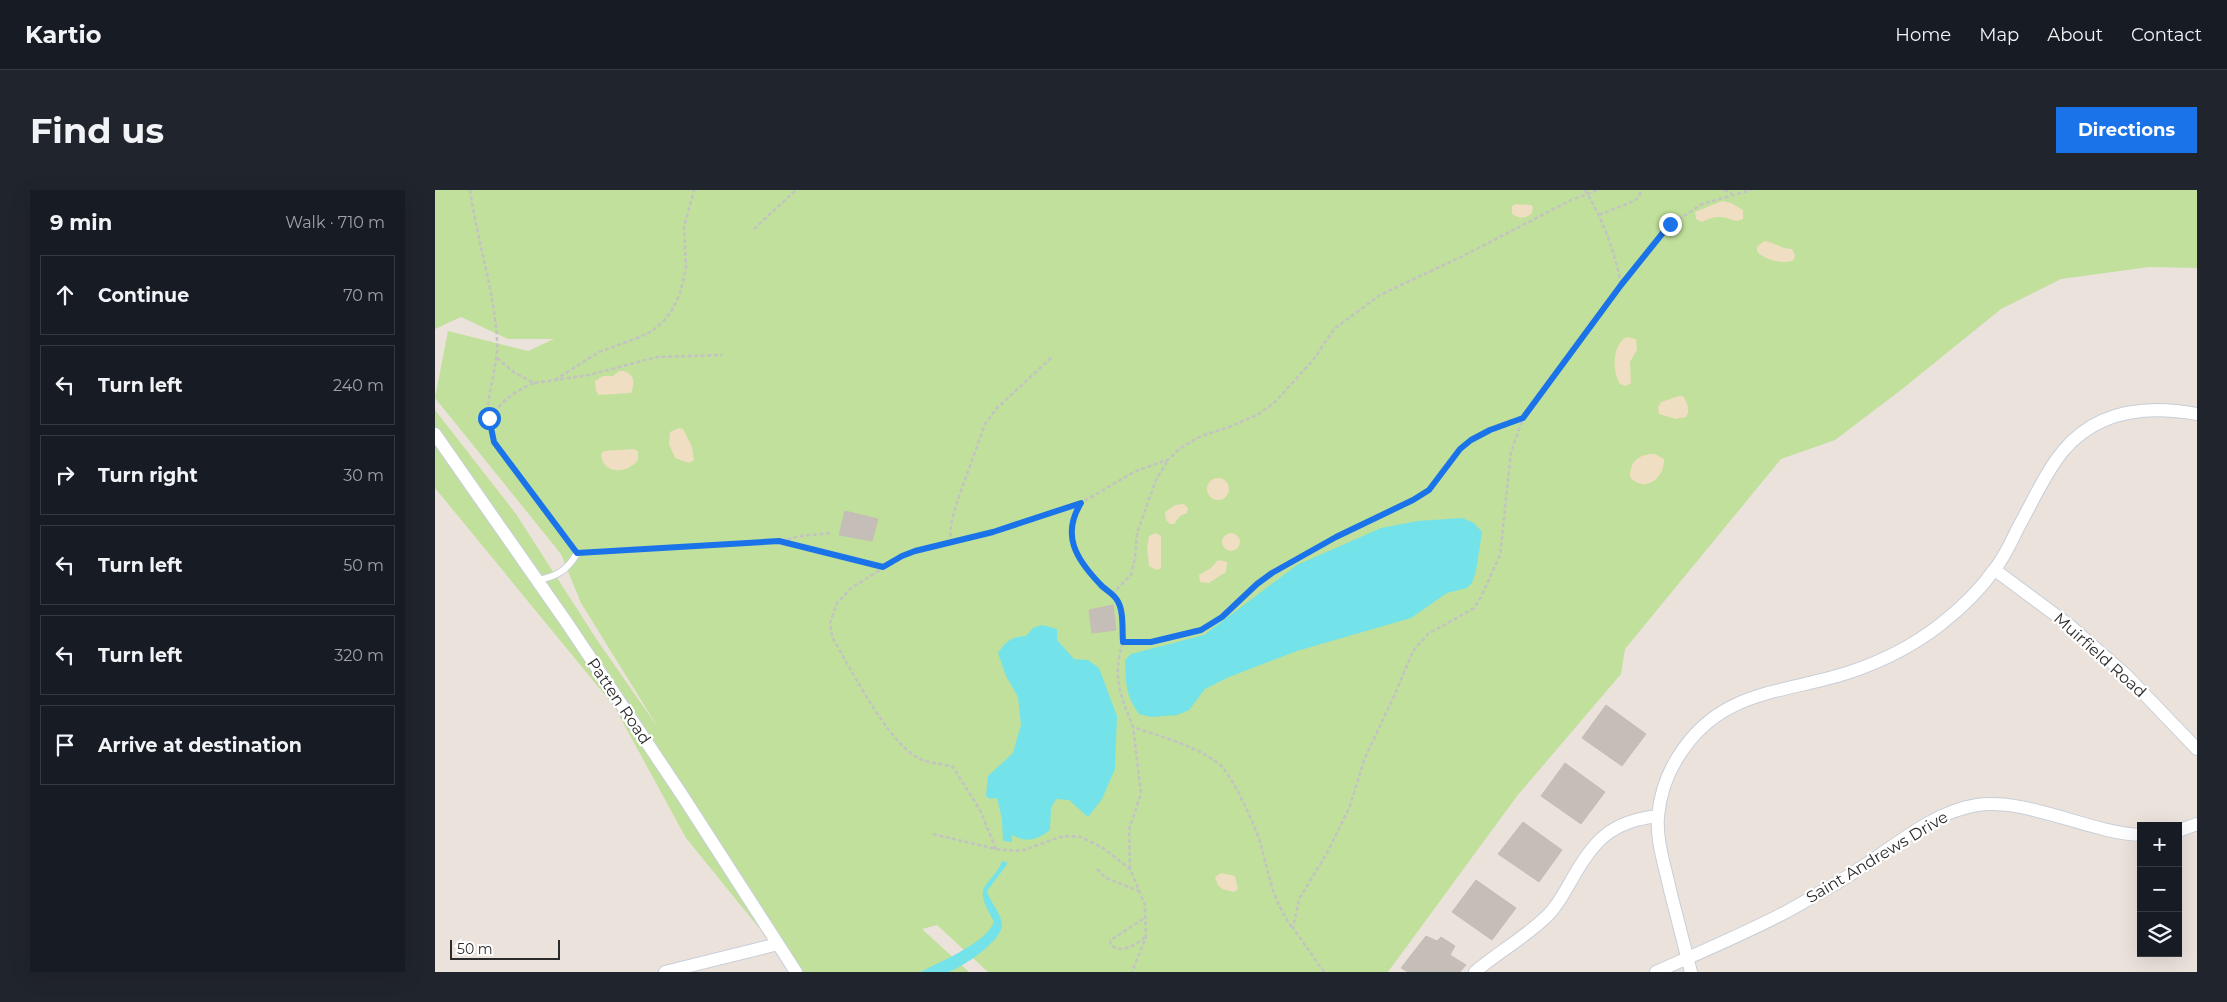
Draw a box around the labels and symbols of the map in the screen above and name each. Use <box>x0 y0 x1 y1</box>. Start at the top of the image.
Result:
route end <box>1659 213 1682 236</box>
route start <box>478 407 501 430</box>
street label: Muirfield Road <box>2050 609 2150 701</box>
street label: Patten Road <box>583 654 655 748</box>
street label: Saint Andrews Drive <box>1803 807 1951 907</box>
scale bar <box>450 937 560 960</box>

